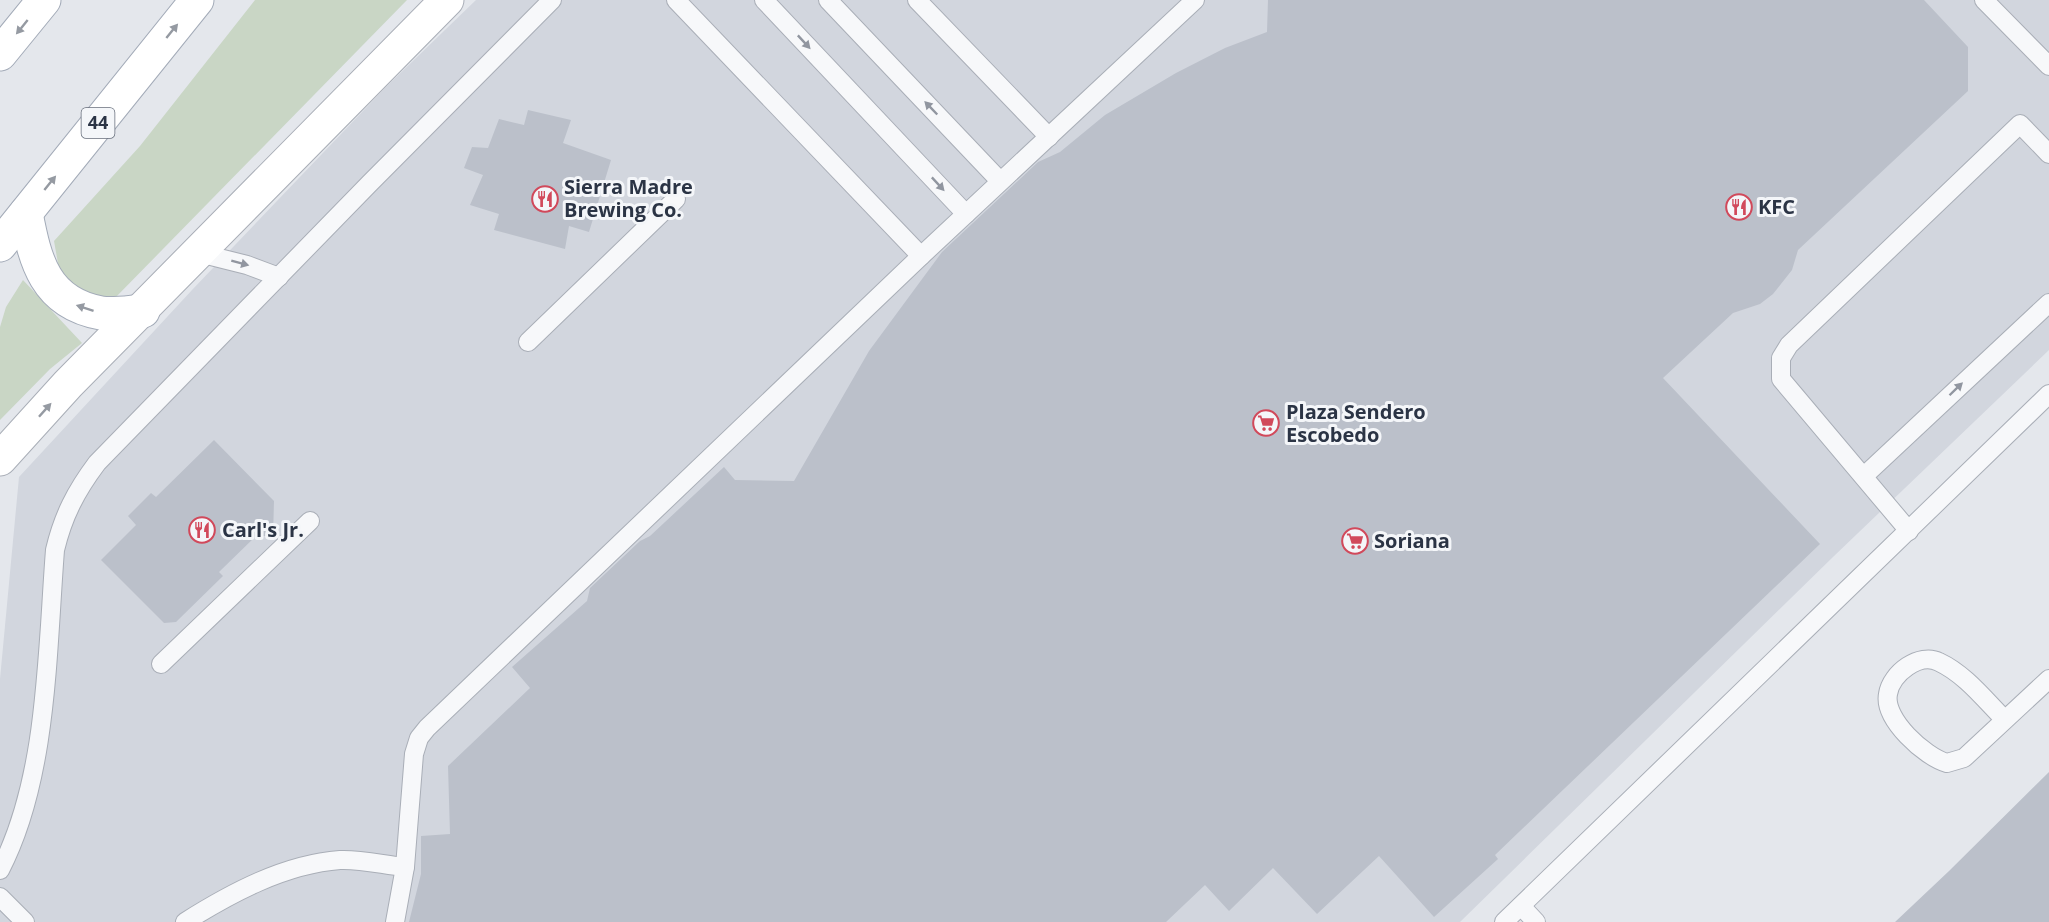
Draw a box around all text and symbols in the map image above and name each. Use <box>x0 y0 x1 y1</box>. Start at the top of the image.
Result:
one-way arrow <box>16 19 29 35</box>
one-way arrow <box>165 23 178 39</box>
one-way arrow <box>797 35 811 50</box>
one-way arrow <box>924 101 938 116</box>
road number: 44 <box>82 108 114 138</box>
place label: Sierra Madre Brewing Co. <box>564 173 693 223</box>
one-way arrow <box>43 175 56 191</box>
one-way arrow <box>931 176 944 191</box>
restaurant icon: Sierra Madre Brewing Co. <box>530 184 560 214</box>
restaurant icon: KFC <box>1724 192 1754 222</box>
place label: KFC <box>1758 193 1795 220</box>
one-way arrow <box>231 259 249 268</box>
one-way arrow <box>76 303 94 312</box>
one-way arrow <box>1949 383 1963 397</box>
place label: Plaza Sendero Escobedo <box>1286 398 1426 448</box>
one-way arrow <box>38 403 51 418</box>
supermarket icon: Plaza Sendero Escobedo <box>1251 408 1281 438</box>
restaurant icon: Carl's Jr. <box>187 515 217 545</box>
place label: Carl's Jr. <box>222 516 304 543</box>
supermarket icon: Soriana <box>1340 526 1370 556</box>
place label: Soriana <box>1374 527 1450 554</box>

